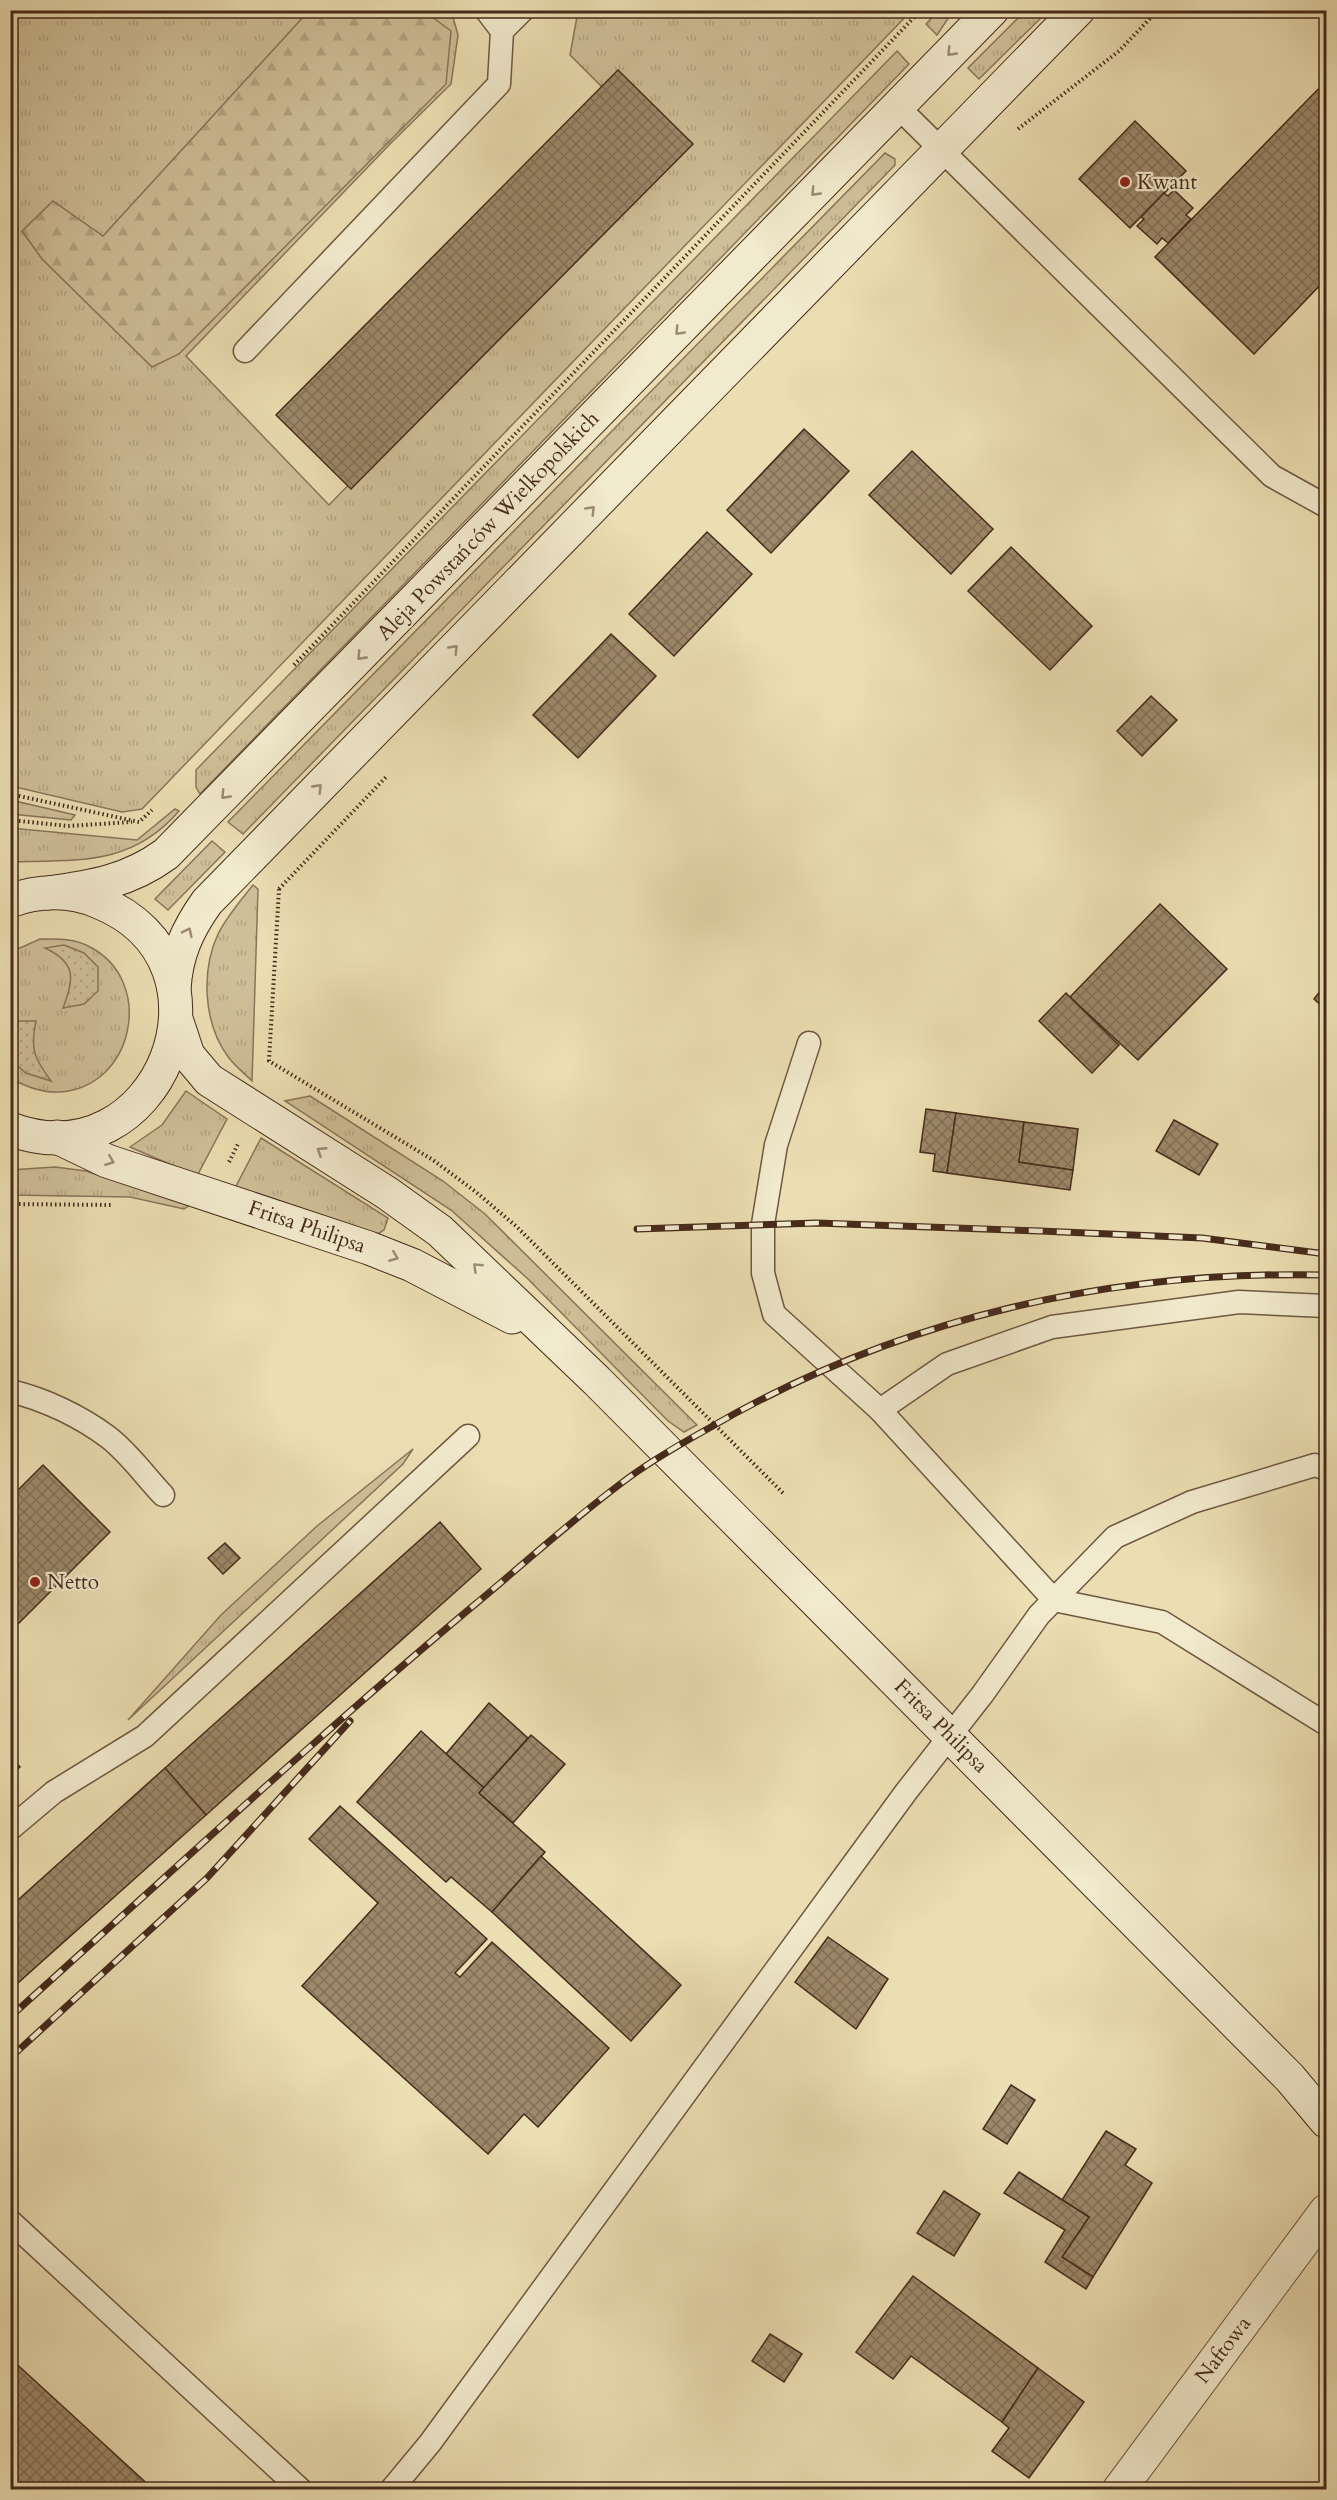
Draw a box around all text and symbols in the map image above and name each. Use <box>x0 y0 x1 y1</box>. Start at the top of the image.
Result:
one-way arrow <box>948 45 959 56</box>
place label: Kwant <box>1137 168 1197 197</box>
marker: Kwant <box>1118 175 1132 189</box>
one-way arrow <box>811 185 822 195</box>
one-way arrow <box>675 324 686 335</box>
street label: Aleja Powstańców Wielkopolskich <box>370 404 606 647</box>
one-way arrow <box>583 506 594 517</box>
one-way arrow <box>447 646 458 657</box>
one-way arrow <box>357 649 368 659</box>
one-way arrow <box>310 785 321 796</box>
one-way arrow <box>221 788 232 799</box>
one-way arrow <box>180 928 192 939</box>
one-way arrow <box>317 1147 328 1158</box>
one-way arrow <box>104 1154 115 1166</box>
street label: Fritsa Philipsa <box>244 1193 370 1261</box>
one-way arrow <box>388 1250 399 1263</box>
one-way arrow <box>474 1264 485 1275</box>
place label: Netto <box>47 1568 99 1597</box>
marker: Netto <box>28 1575 42 1589</box>
street label: Fritsa Philipsa <box>888 1673 994 1779</box>
street label: Naftowa <box>1188 2310 1258 2390</box>

